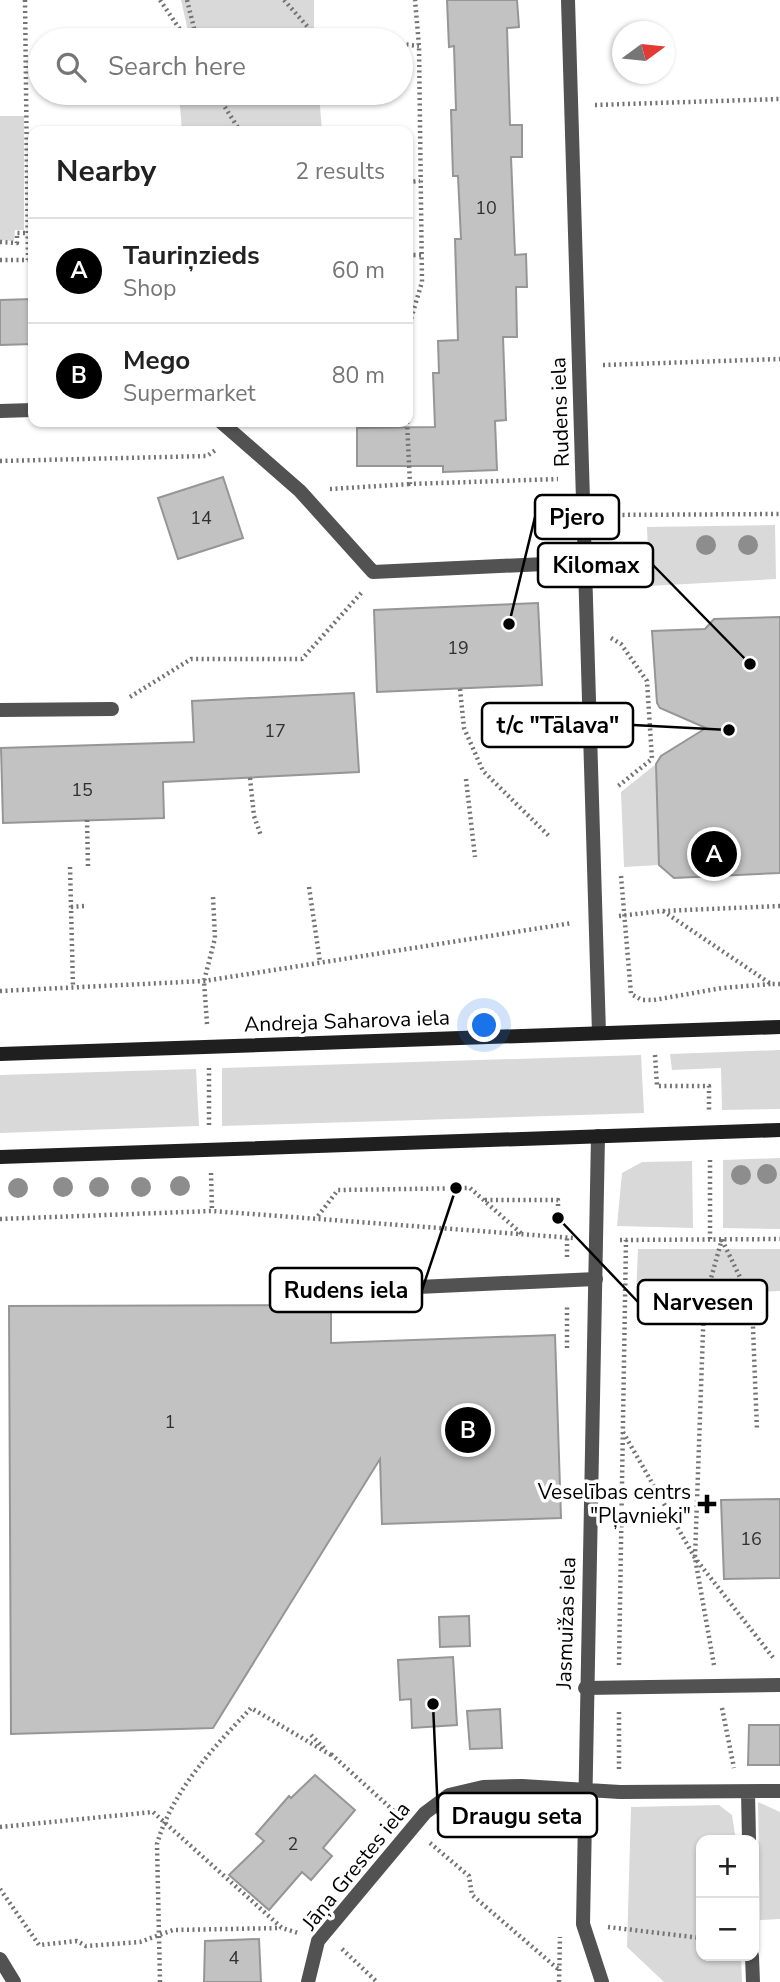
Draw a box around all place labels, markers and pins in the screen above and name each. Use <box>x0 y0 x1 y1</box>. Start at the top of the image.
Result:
callout: Pjero <box>535 495 619 539</box>
callout: Kilomax <box>538 543 653 587</box>
callout: t/c "Tālava" <box>482 703 633 747</box>
pin: A <box>691 828 737 880</box>
callout: Rudens iela <box>270 1268 422 1312</box>
callout: Narvesen <box>638 1280 767 1324</box>
pin: B <box>445 1404 491 1456</box>
place label: Veselības centrs "Pļavnieki" <box>537 1478 691 1530</box>
marker: Veselības centrs "Pļavnieki" <box>697 1494 717 1514</box>
callout: Draugu seta <box>438 1793 597 1837</box>

